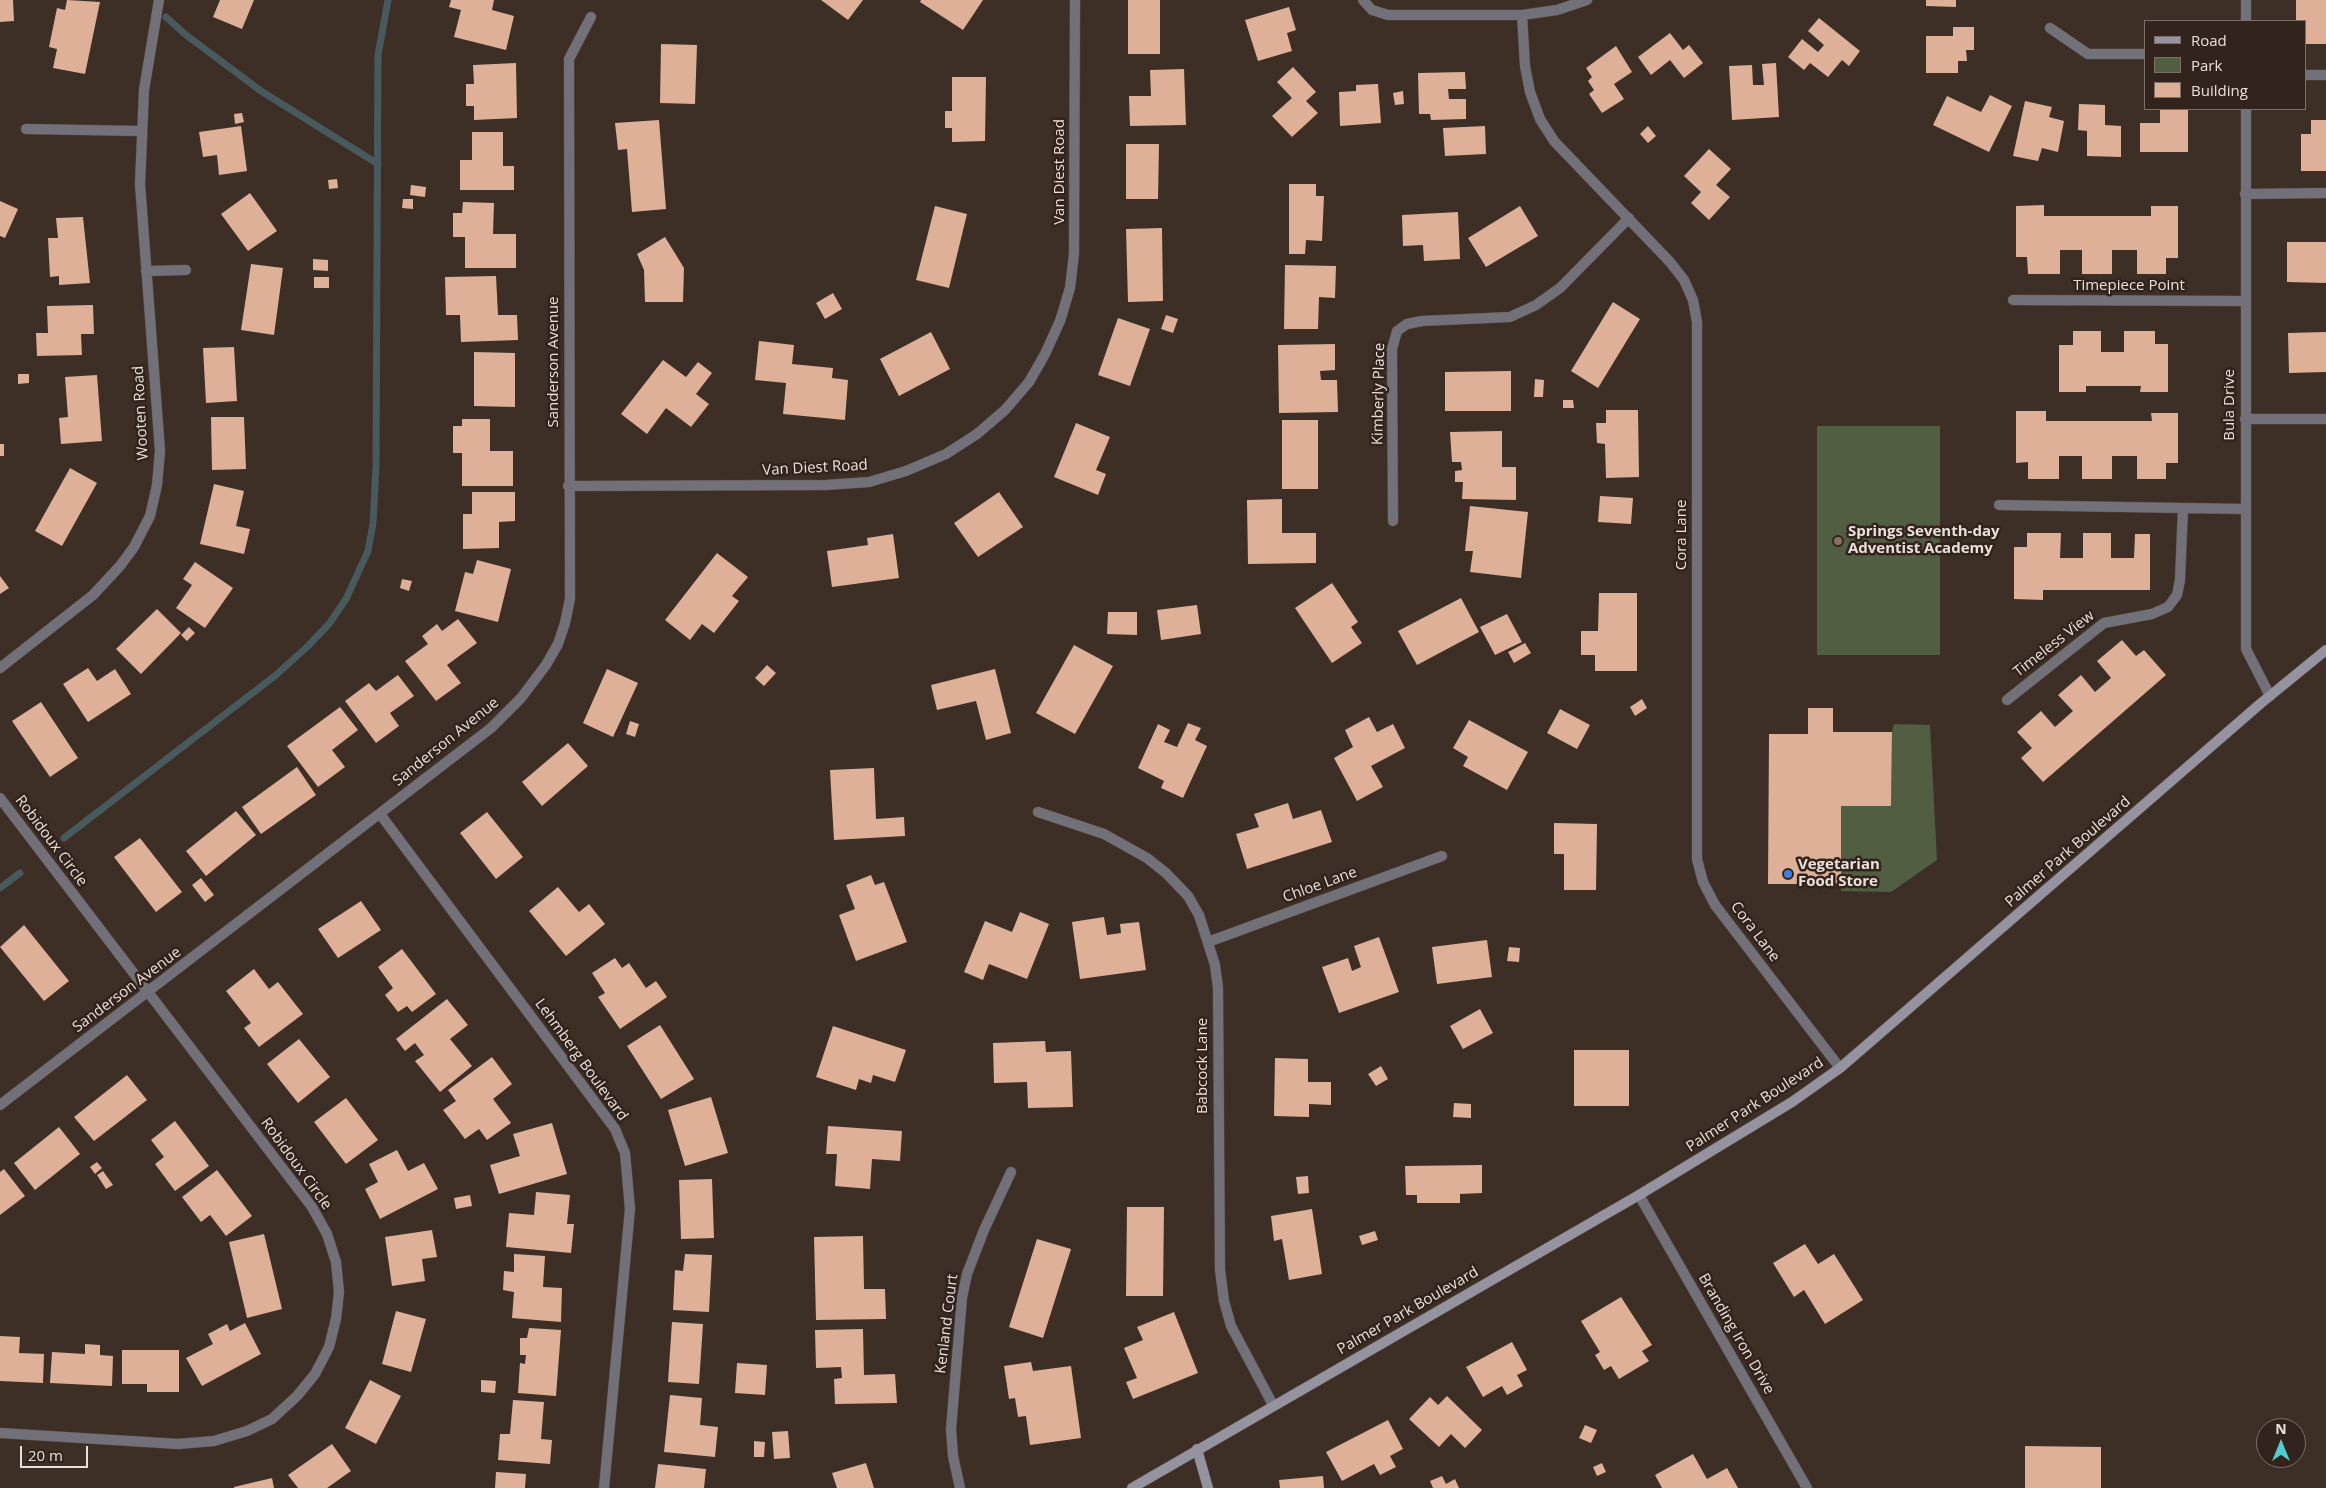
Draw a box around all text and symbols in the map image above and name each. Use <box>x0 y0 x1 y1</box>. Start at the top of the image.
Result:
legend <box>2144 20 2306 110</box>
text: Road <box>2191 30 2227 50</box>
text: Park <box>2191 55 2222 75</box>
text: Building <box>2191 80 2248 100</box>
street label: Van Diest Road <box>1051 119 1069 225</box>
street label: Timepiece Point <box>2073 277 2185 295</box>
street label: Sanderson Avenue <box>545 297 563 427</box>
street label: Kimberly Place <box>1369 343 1389 445</box>
street label: Wooten Road <box>130 365 152 461</box>
street label: Bula Drive <box>2221 369 2239 441</box>
street label: Van Diest Road <box>762 456 868 480</box>
street label: Cora Lane <box>1673 500 1691 570</box>
place label: Springs Seventh-day Adventist Academy <box>1848 523 1999 558</box>
marker: Springs Seventh-day Adventist Academy <box>1832 535 1844 547</box>
street label: Timeless View <box>2010 607 2098 681</box>
street label: Sanderson Avenue <box>389 694 503 790</box>
street label: Robidoux Circle <box>11 792 91 890</box>
street label: Palmer Park Boulevard <box>2002 793 2134 911</box>
place label: Vegetarian Food Store <box>1798 856 1880 891</box>
street label: Chloe Lane <box>1280 863 1360 907</box>
marker: Vegetarian Food Store <box>1782 868 1794 880</box>
street label: Cora Lane <box>1727 898 1783 966</box>
street label: Sanderson Avenue <box>69 943 185 1037</box>
street label: Lehmberg Boulevard <box>531 996 631 1124</box>
street label: Babcock Lane <box>1194 1018 1212 1114</box>
street label: Palmer Park Boulevard <box>1683 1054 1827 1156</box>
street label: Robidoux Circle <box>257 1115 335 1213</box>
street label: Palmer Park Boulevard <box>1334 1263 1482 1359</box>
street label: Branding Iron Drive <box>1694 1270 1778 1398</box>
street label: Kenland Court <box>932 1273 962 1375</box>
north arrow <box>2256 1418 2306 1468</box>
text: N <box>2275 1419 2287 1438</box>
scale bar <box>22 1436 90 1468</box>
text: 20 m <box>28 1445 63 1465</box>

